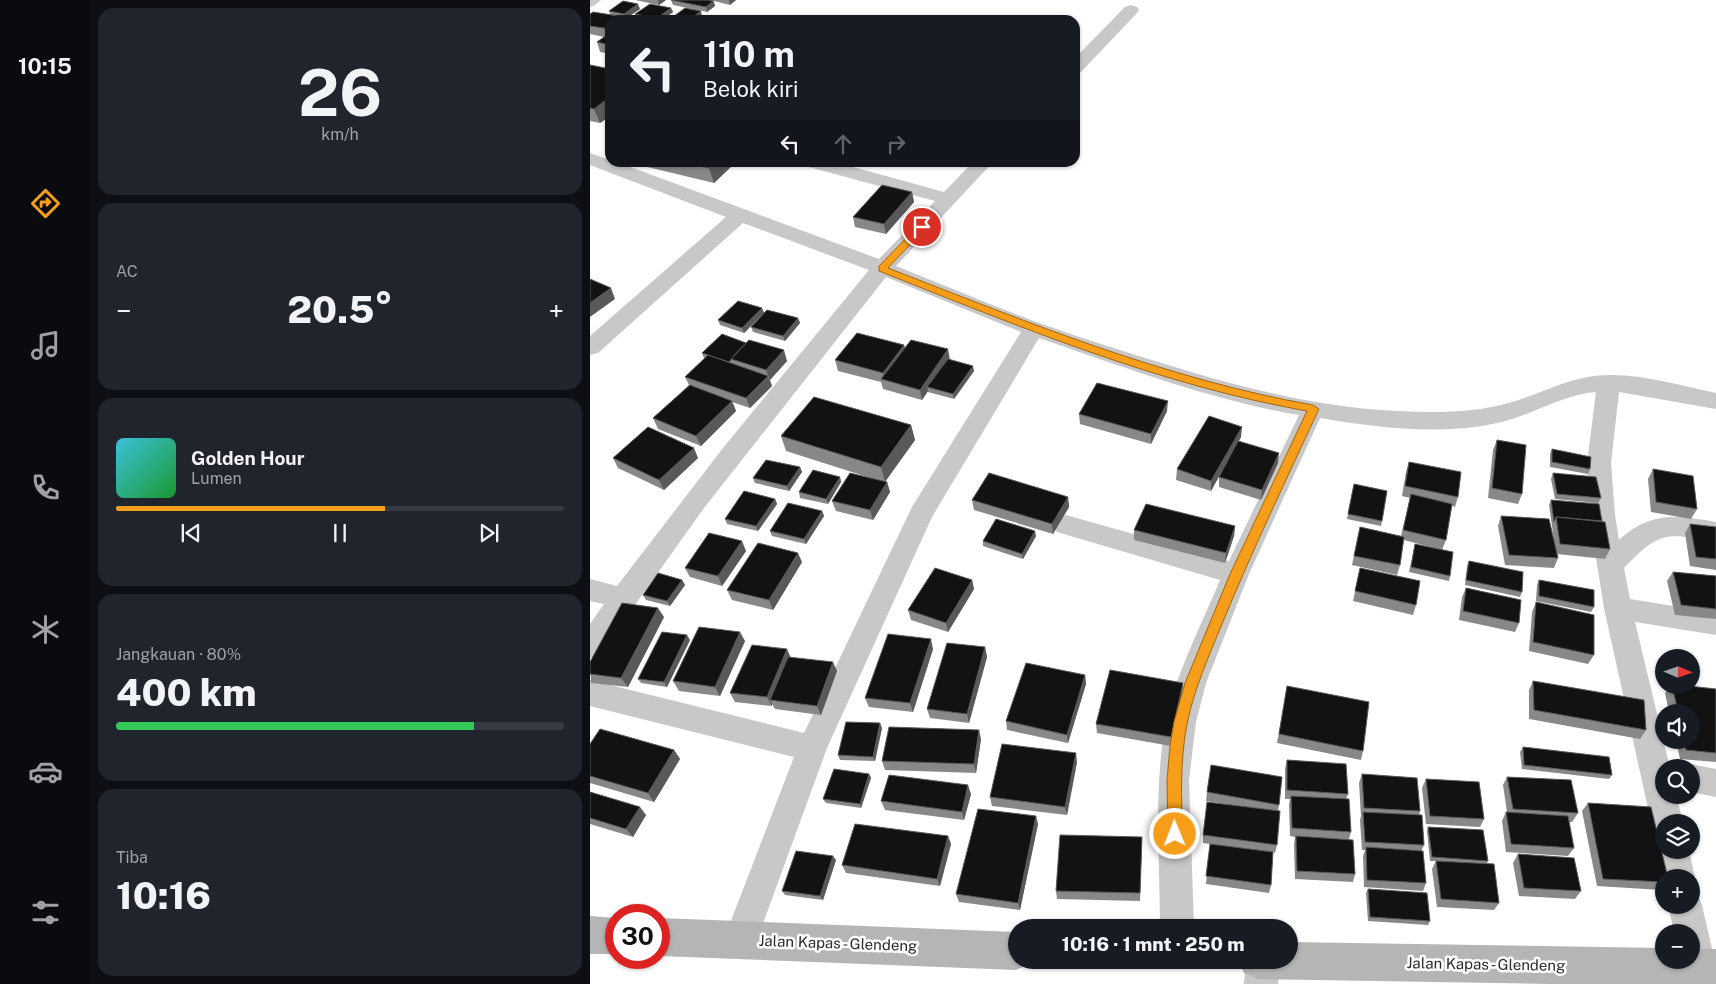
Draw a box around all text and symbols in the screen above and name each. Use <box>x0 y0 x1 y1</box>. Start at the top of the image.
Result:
text: 110 m <box>703 34 795 75</box>
icon: left <box>620 35 685 100</box>
text: 10:15 <box>18 53 72 79</box>
text: 26 <box>298 54 382 131</box>
text: Belok kiri <box>703 76 799 102</box>
text: km/h <box>321 125 359 144</box>
icon: left <box>776 130 804 158</box>
icon: ahead <box>829 130 857 158</box>
icon: right <box>882 130 910 158</box>
icon: directions <box>28 186 63 221</box>
pin <box>901 206 943 248</box>
icon: arrive <box>908 213 936 241</box>
text: AC <box>116 262 138 281</box>
text: 20.5° <box>287 287 393 332</box>
text: − <box>116 294 132 327</box>
text: + <box>548 294 564 327</box>
icon: music <box>28 328 63 363</box>
text: Golden Hour <box>191 447 305 469</box>
text: Lumen <box>191 469 242 488</box>
icon: phone <box>28 470 63 505</box>
icon: previous <box>177 519 205 547</box>
icon: pause <box>326 519 354 547</box>
icon: next <box>475 519 503 547</box>
icon: climate <box>28 612 63 647</box>
text: Jangkauan · 80% <box>116 645 241 664</box>
north arrow <box>1655 649 1700 694</box>
map controls <box>1655 649 1700 969</box>
text: 400 km <box>116 670 257 715</box>
button: sound <box>1655 704 1700 749</box>
icon: car <box>28 754 63 789</box>
button: search <box>1655 759 1700 804</box>
position arrow <box>1148 807 1200 859</box>
button: layers <box>1655 814 1700 859</box>
text: Tiba <box>116 848 148 867</box>
button: + <box>1655 869 1700 914</box>
text: 10:16 <box>116 873 211 918</box>
icon: filters <box>28 895 63 930</box>
speed limit sign: 30 <box>605 904 670 969</box>
button: − <box>1655 924 1700 969</box>
street label: Jalan Kapas - Glendeng <box>758 932 918 954</box>
text: 10:16 · 1 mnt · 250 m <box>1062 933 1244 955</box>
street label: Jalan Kapas - Glendeng <box>1406 954 1566 974</box>

